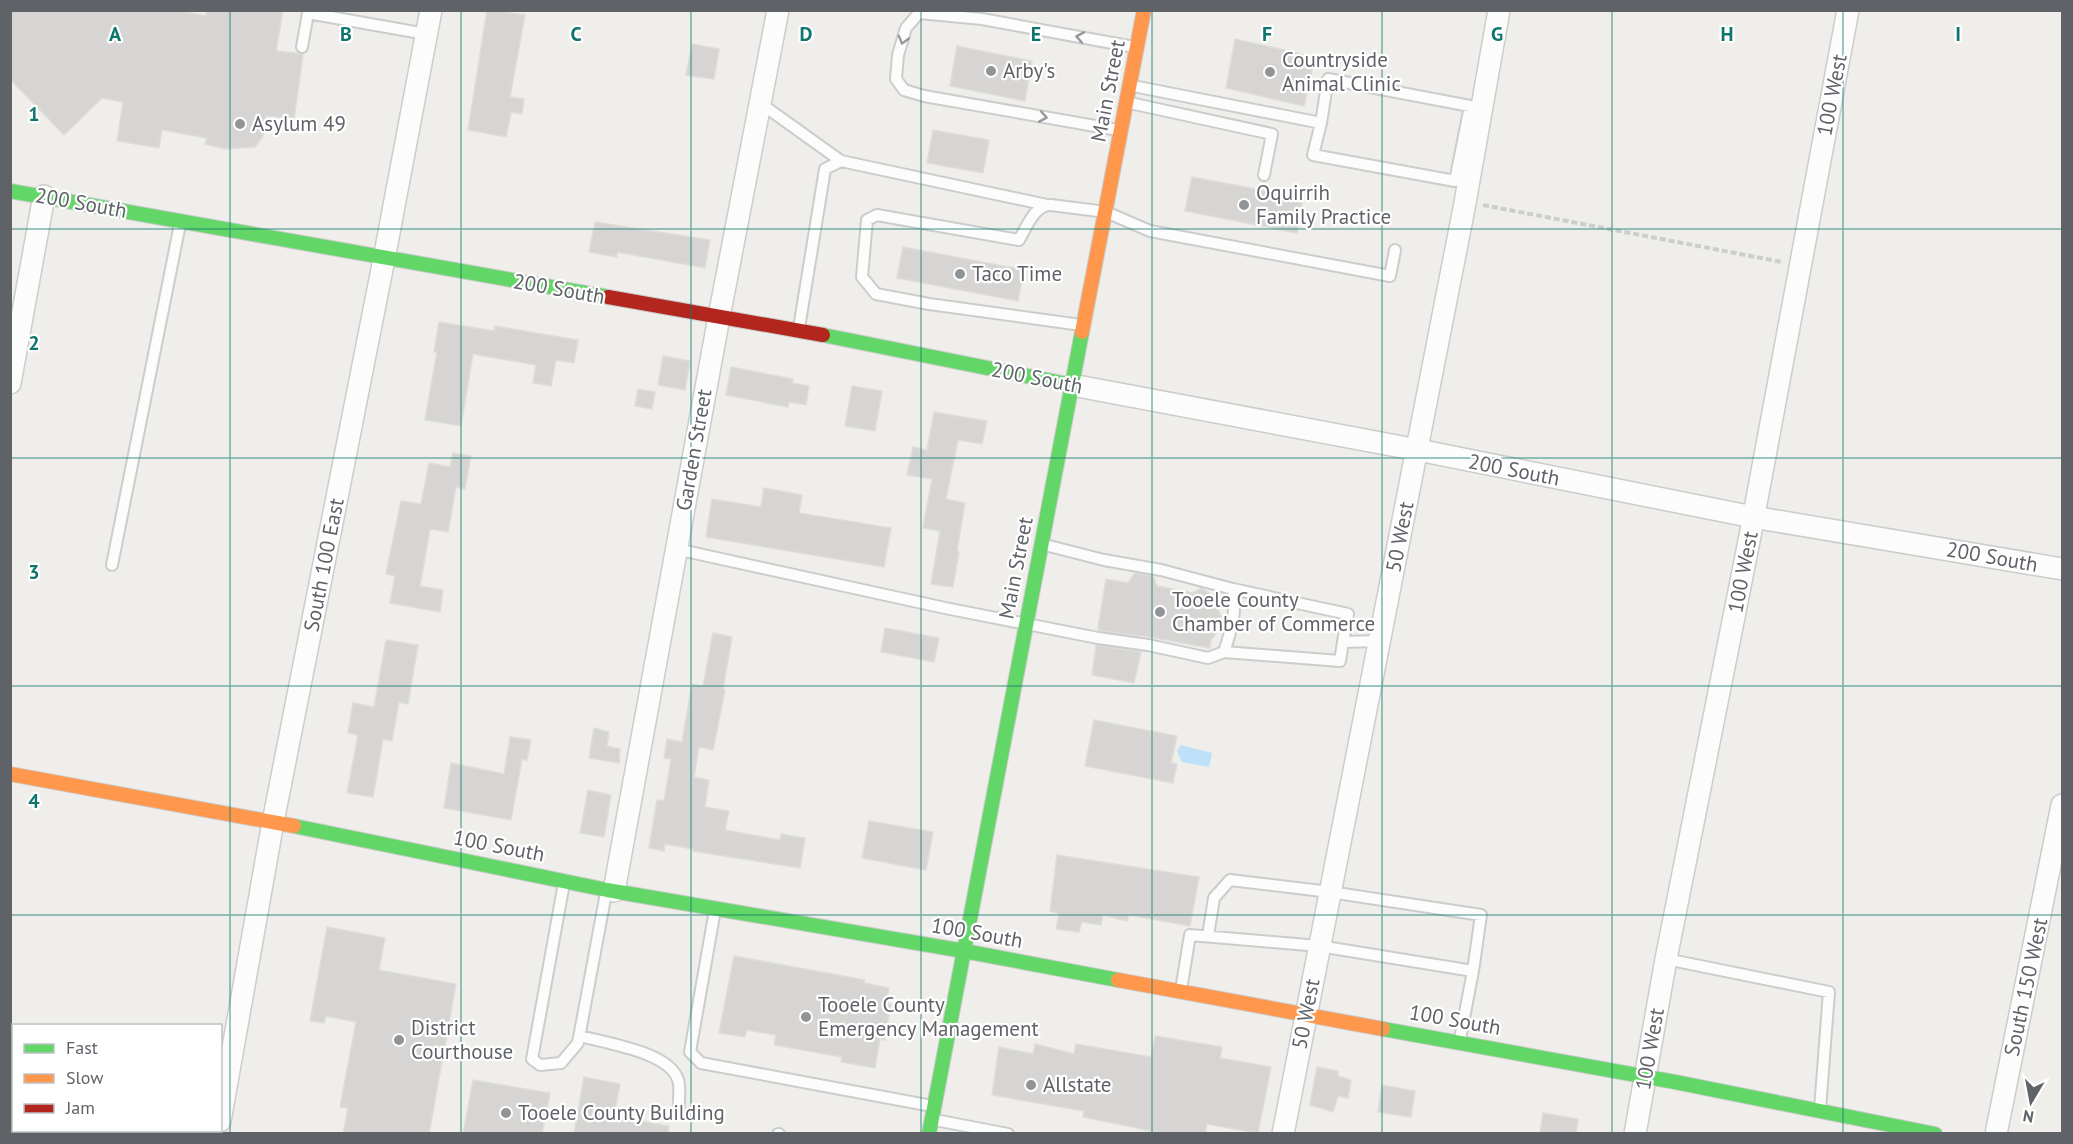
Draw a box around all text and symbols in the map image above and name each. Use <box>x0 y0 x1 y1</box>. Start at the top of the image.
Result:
text: A <box>109 21 122 47</box>
text: B <box>340 21 352 47</box>
text: C <box>570 21 582 47</box>
text: D <box>800 21 813 47</box>
text: E <box>1031 21 1041 47</box>
text: F <box>1262 21 1272 47</box>
text: G <box>1491 21 1503 47</box>
text: H <box>1720 21 1734 47</box>
text: I <box>1955 21 1961 47</box>
one-way arrow <box>1075 31 1085 44</box>
one-way arrow <box>897 35 910 45</box>
street label: Main Street <box>1084 38 1131 144</box>
place label: Countryside Animal Clinic <box>1282 46 1401 97</box>
street label: 100 West <box>1810 52 1853 138</box>
place label: Arby's <box>1003 57 1055 84</box>
marker: Arby's <box>984 64 998 78</box>
marker: Countryside Animal Clinic <box>1263 65 1277 79</box>
text: 1 <box>28 101 40 127</box>
place label: Asylum 49 <box>252 110 346 137</box>
one-way arrow <box>1038 110 1048 123</box>
marker: Asylum 49 <box>233 117 247 131</box>
place label: Oquirrih Family Practice <box>1256 179 1391 230</box>
street label: 200 South <box>33 181 129 224</box>
marker: Oquirrih Family Practice <box>1237 198 1251 212</box>
place label: Taco Time <box>972 260 1062 287</box>
street label: 200 South <box>511 267 607 310</box>
marker: Taco Time <box>953 267 967 281</box>
text: 2 <box>28 330 40 356</box>
street label: 200 South <box>989 355 1085 400</box>
street label: Garden Street <box>670 387 717 513</box>
street label: 200 South <box>1466 447 1562 492</box>
street label: South 100 East <box>297 496 350 634</box>
street label: 50 West <box>1379 499 1420 574</box>
street label: Main Street <box>992 515 1039 621</box>
street label: 100 West <box>1721 529 1764 615</box>
street label: 200 South <box>1944 535 2040 578</box>
text: 3 <box>28 559 40 585</box>
place label: Tooele County Chamber of Commerce <box>1172 586 1375 637</box>
marker: Tooele County Chamber of Commerce <box>1153 605 1167 619</box>
text: 4 <box>28 788 40 814</box>
street label: 100 South <box>451 823 547 868</box>
street label: 100 South <box>929 911 1025 954</box>
street label: South 150 West <box>1998 915 2053 1058</box>
street label: 50 West <box>1285 976 1326 1051</box>
place label: Tooele County Emergency Management <box>818 991 1039 1042</box>
street label: 100 South <box>1407 998 1503 1041</box>
street label: 100 West <box>1629 1006 1670 1092</box>
marker: Tooele County Emergency Management <box>799 1010 813 1024</box>
place label: District Courthouse <box>411 1014 513 1065</box>
legend <box>12 1024 222 1132</box>
marker: District Courthouse <box>392 1033 406 1047</box>
text: Fast <box>66 1036 98 1059</box>
text: Slow <box>66 1066 104 1089</box>
place label: Allstate <box>1043 1071 1111 1098</box>
north arrow <box>2001 1072 2061 1132</box>
marker: Allstate <box>1024 1078 1038 1092</box>
text: Jam <box>65 1096 95 1119</box>
place label: Tooele County Building <box>518 1099 725 1126</box>
marker: Tooele County Building <box>499 1106 513 1120</box>
text: N <box>2021 1106 2035 1128</box>

